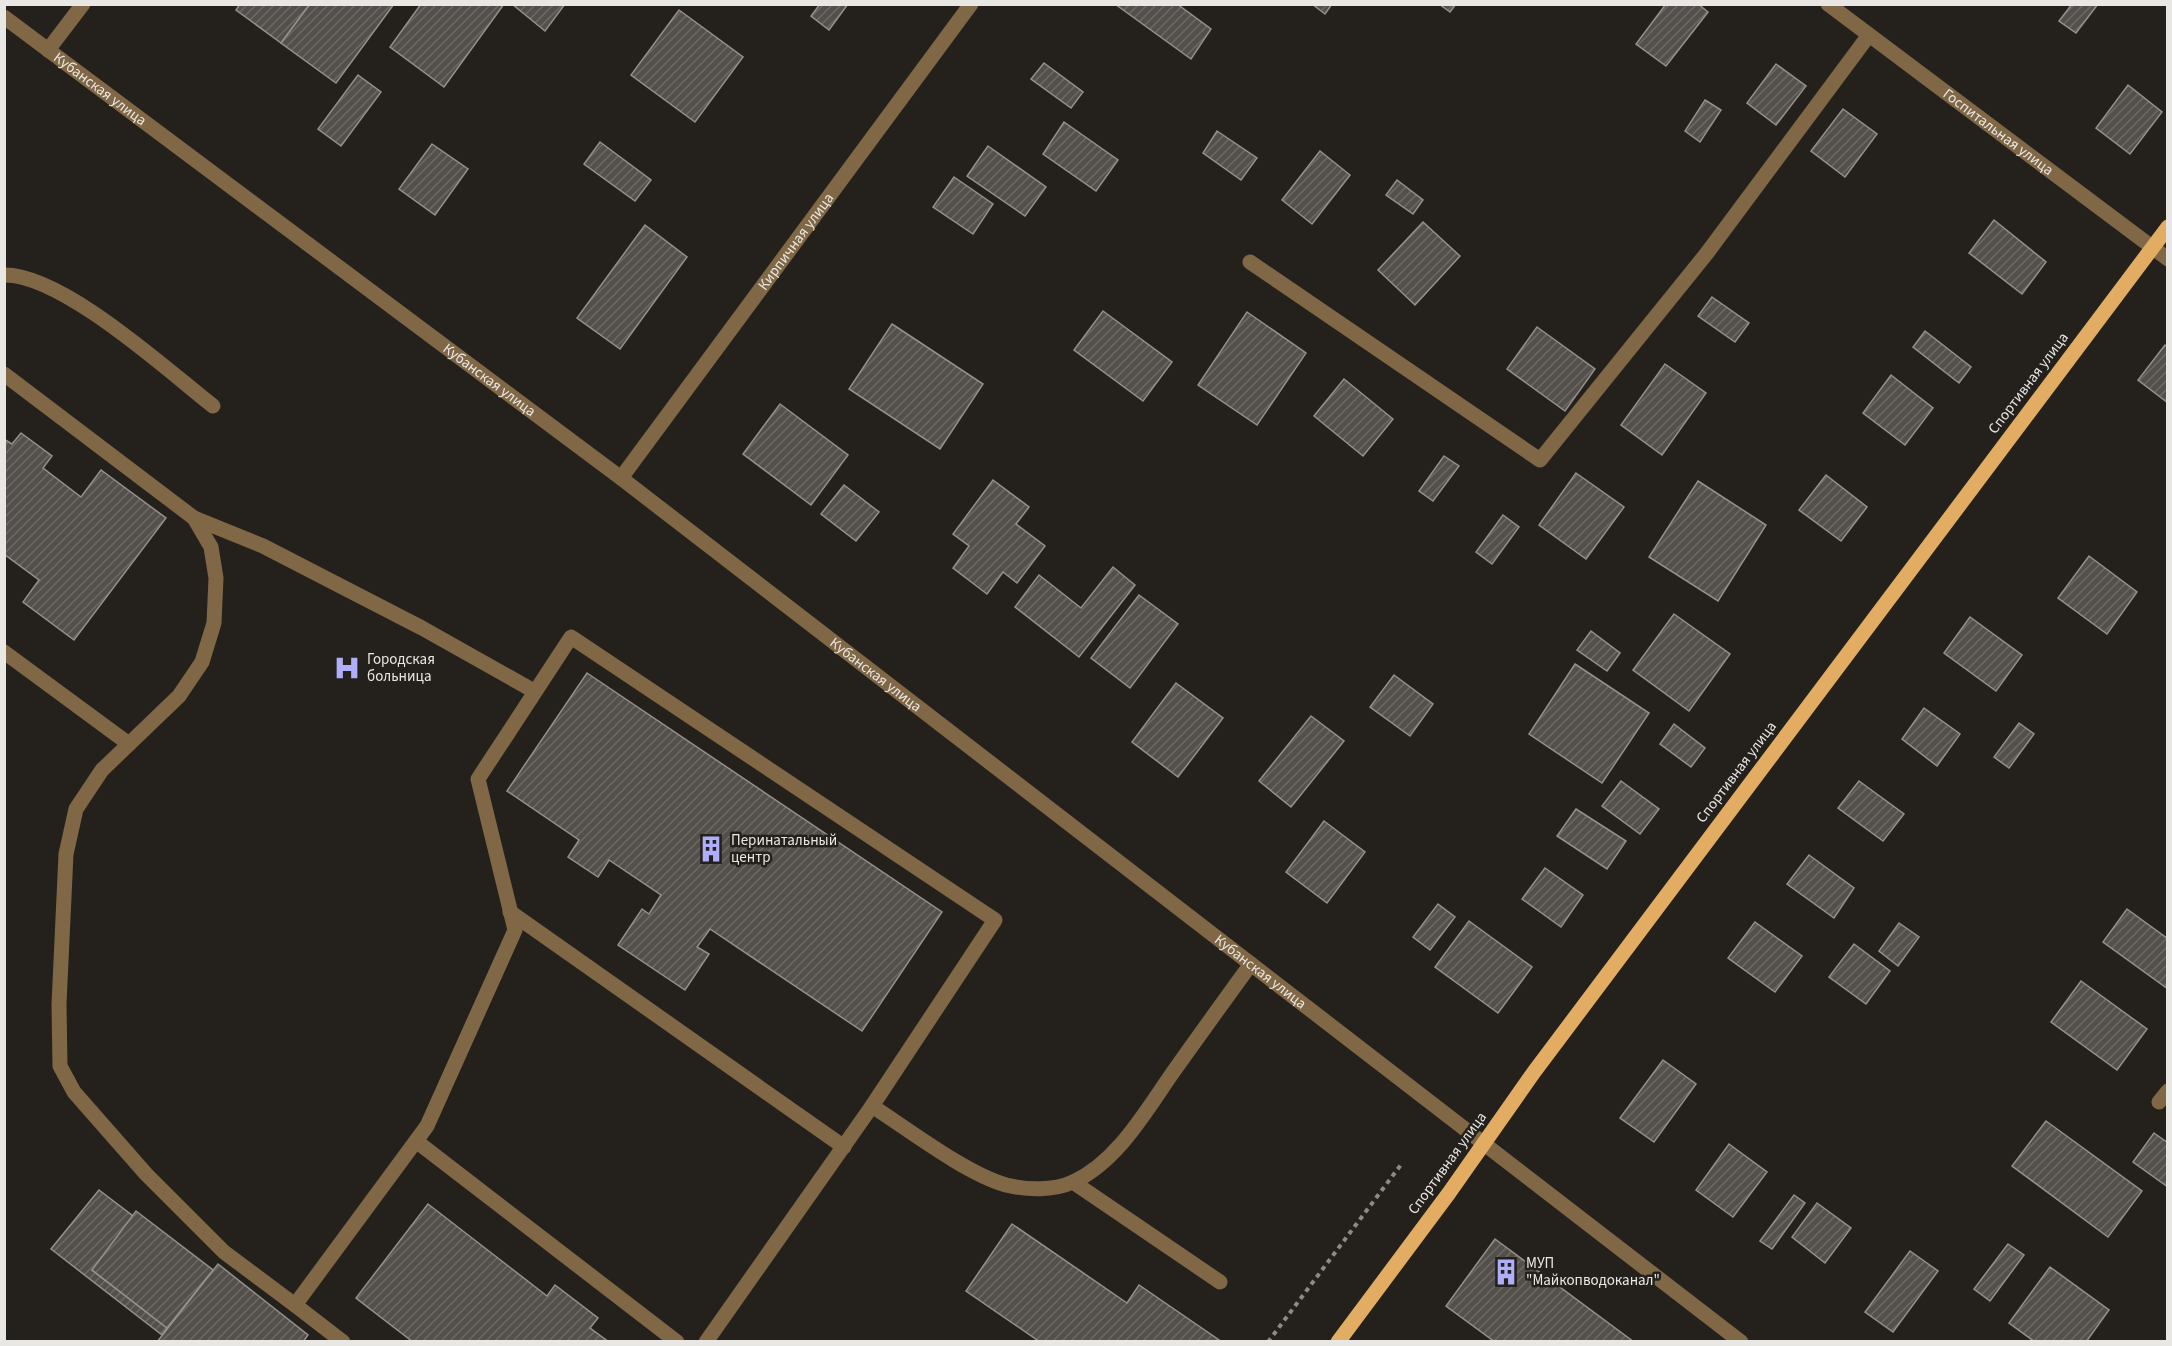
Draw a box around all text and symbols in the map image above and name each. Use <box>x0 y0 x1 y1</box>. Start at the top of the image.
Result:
street label: Кубанская улица <box>49 48 151 131</box>
street label: Госпитальная улица <box>1938 84 2058 181</box>
street label: Кирпичная улица <box>753 189 839 295</box>
street label: Спортивная улица <box>1983 328 2074 438</box>
street label: Кубанская улица <box>438 338 540 422</box>
street label: Кубанская улица <box>825 633 926 717</box>
place label: Городская больница <box>367 649 435 687</box>
hospital icon: Городская больница <box>332 653 362 683</box>
street label: Спортивная улица <box>1691 717 1782 827</box>
place label: Перинатальный центр <box>731 830 837 868</box>
building icon: Перинатальный центр <box>696 834 726 864</box>
street label: Кубанская улица <box>1210 930 1311 1014</box>
street label: Спортивная улица <box>1403 1108 1492 1219</box>
place label: МУП "Майкопводоканал" <box>1526 1253 1660 1291</box>
building icon: МУП "Майкопводоканал" <box>1491 1257 1521 1287</box>

